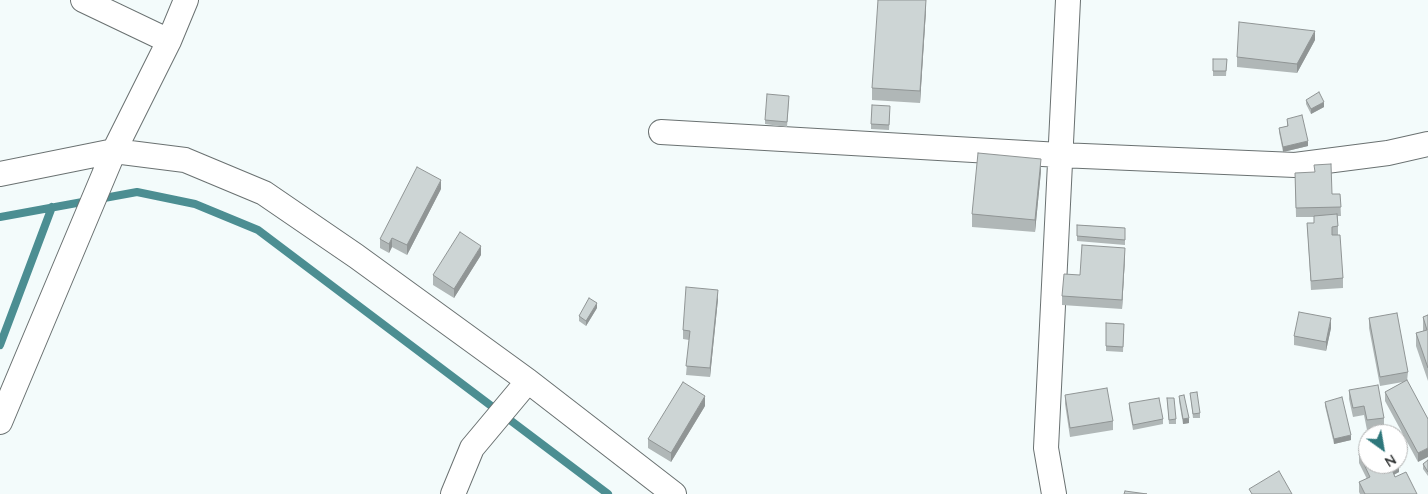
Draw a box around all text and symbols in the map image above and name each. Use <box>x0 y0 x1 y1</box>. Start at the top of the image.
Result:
north arrow <box>1358 424 1408 474</box>
text: N <box>1381 451 1400 471</box>

